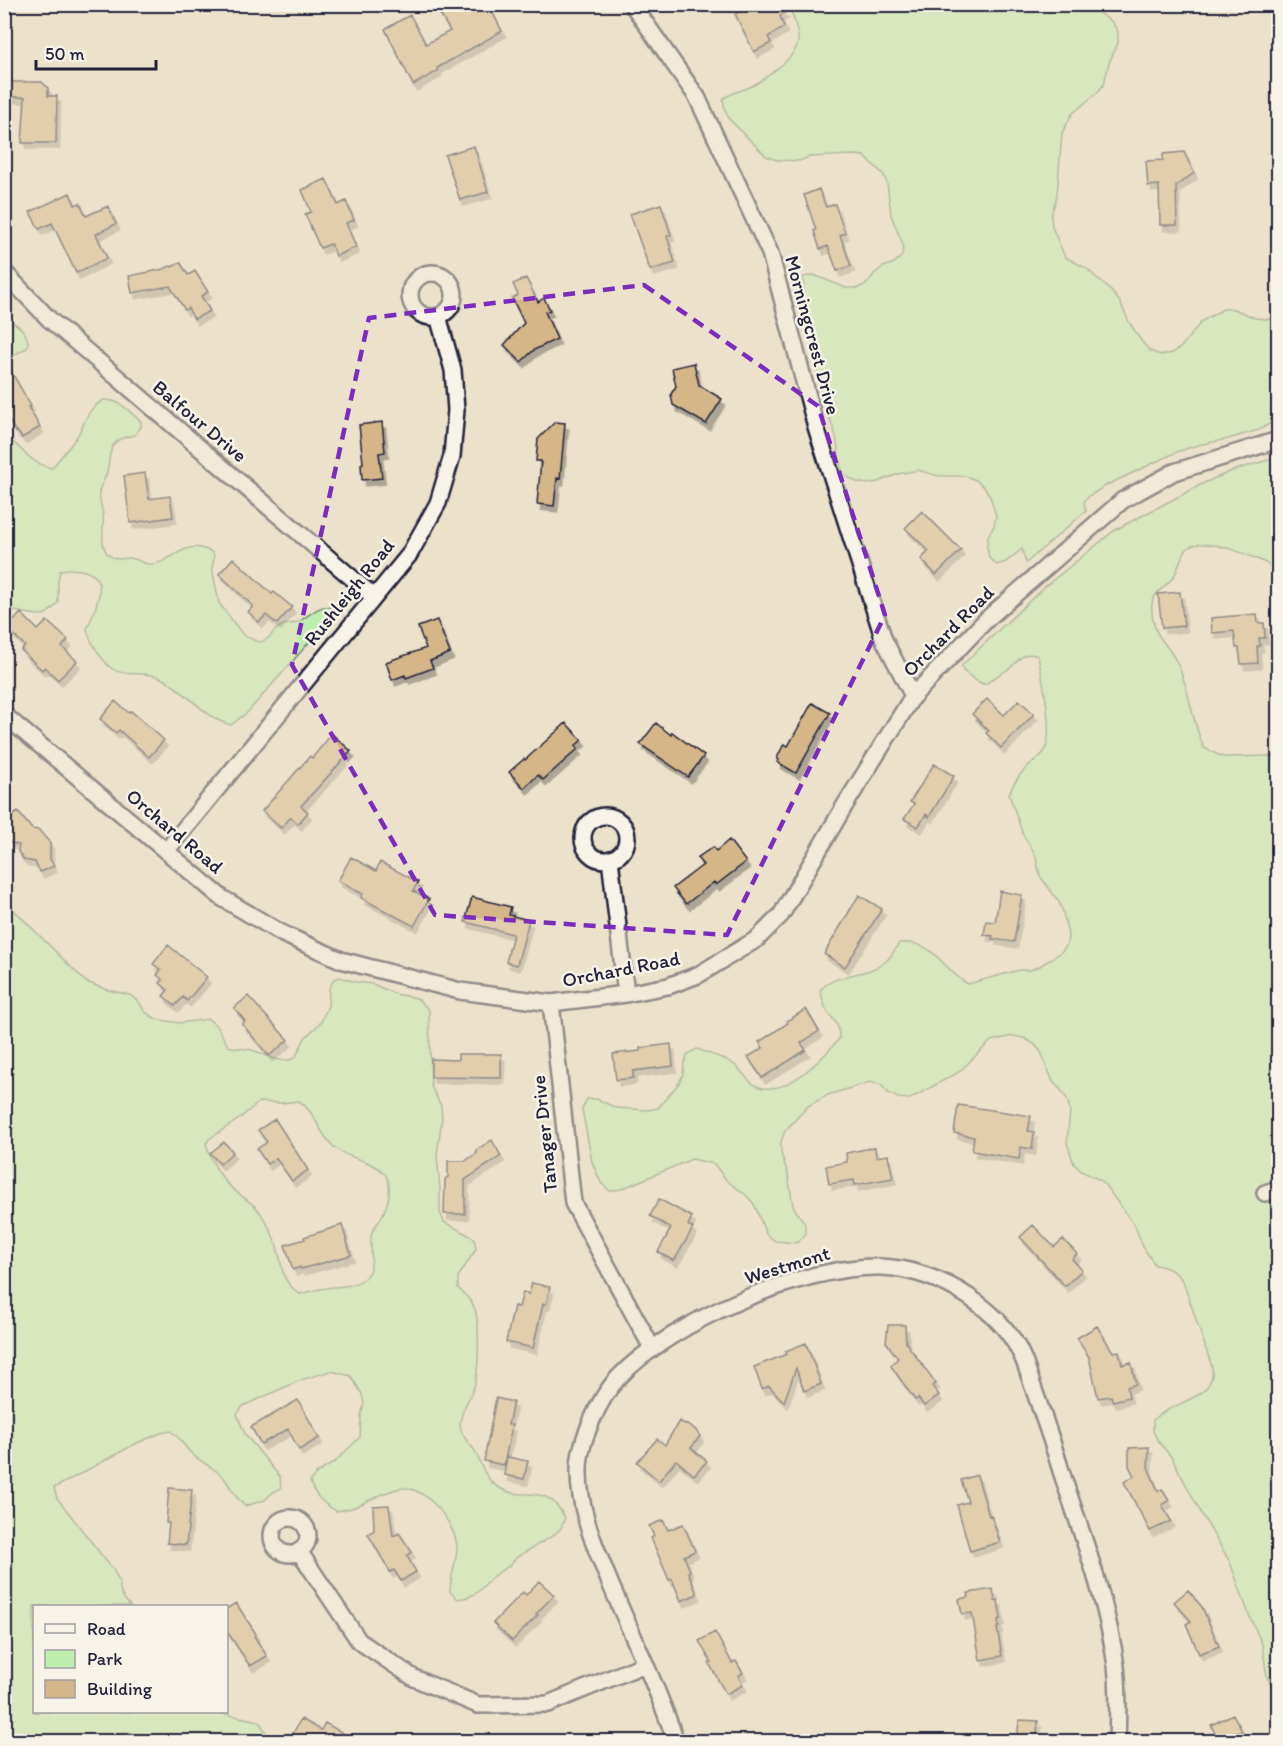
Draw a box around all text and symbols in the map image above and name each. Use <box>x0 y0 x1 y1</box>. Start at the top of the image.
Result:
scale bar <box>36 33 156 71</box>
text: 50 m <box>45 43 85 65</box>
street label: Morningcrest Drive <box>780 253 846 417</box>
street label: Balfour Drive <box>148 375 252 467</box>
street label: Rushleigh Road <box>299 534 399 650</box>
street label: Orchard Road <box>897 580 999 682</box>
street label: Orchard Road <box>122 783 228 879</box>
street label: Orchard Road <box>560 946 682 992</box>
street label: Tanager Drive <box>526 1074 562 1194</box>
street label: Westmont <box>741 1240 833 1289</box>
legend <box>33 1605 228 1713</box>
text: Road <box>87 1618 126 1640</box>
text: Park <box>87 1648 122 1670</box>
text: Building <box>87 1678 153 1700</box>

